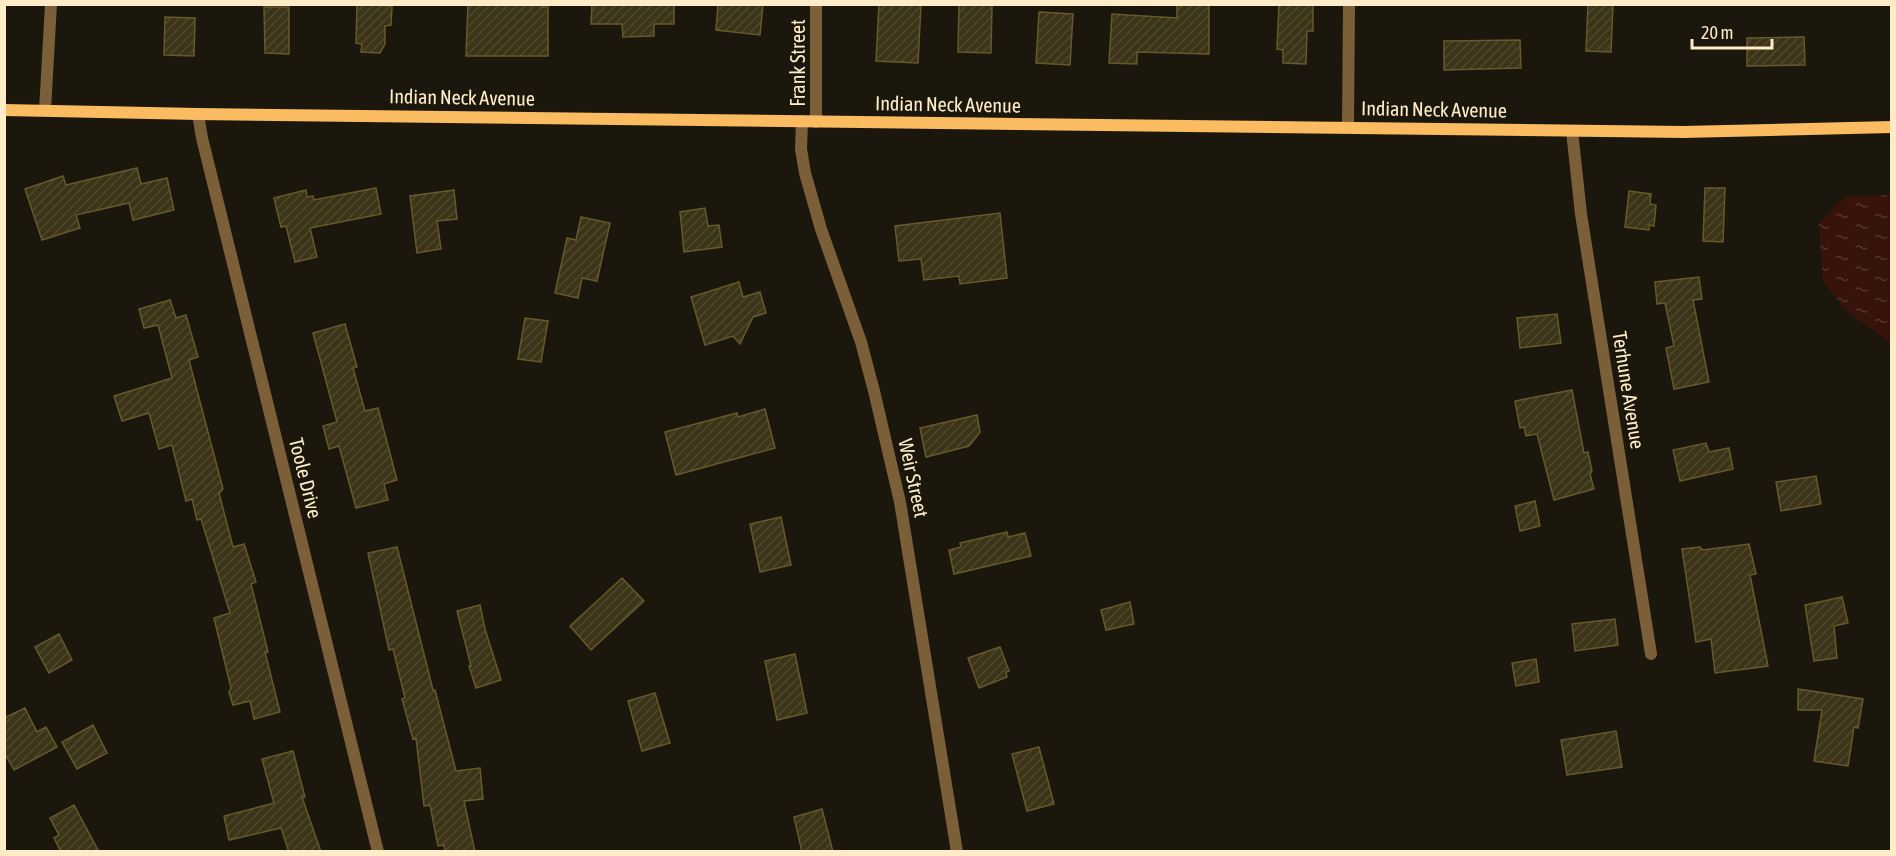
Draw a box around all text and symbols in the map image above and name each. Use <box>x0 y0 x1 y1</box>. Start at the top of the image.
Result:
scale bar <box>1692 12 1772 50</box>
street label: Frank Street <box>786 19 809 107</box>
text: 20 m <box>1701 22 1733 43</box>
street label: Indian Neck Avenue <box>389 84 535 110</box>
street label: Indian Neck Avenue <box>875 91 1021 117</box>
street label: Indian Neck Avenue <box>1361 96 1507 122</box>
street label: Terhune Avenue <box>1608 330 1650 450</box>
street label: Toole Drive <box>285 435 327 521</box>
street label: Weir Street <box>894 436 934 520</box>

